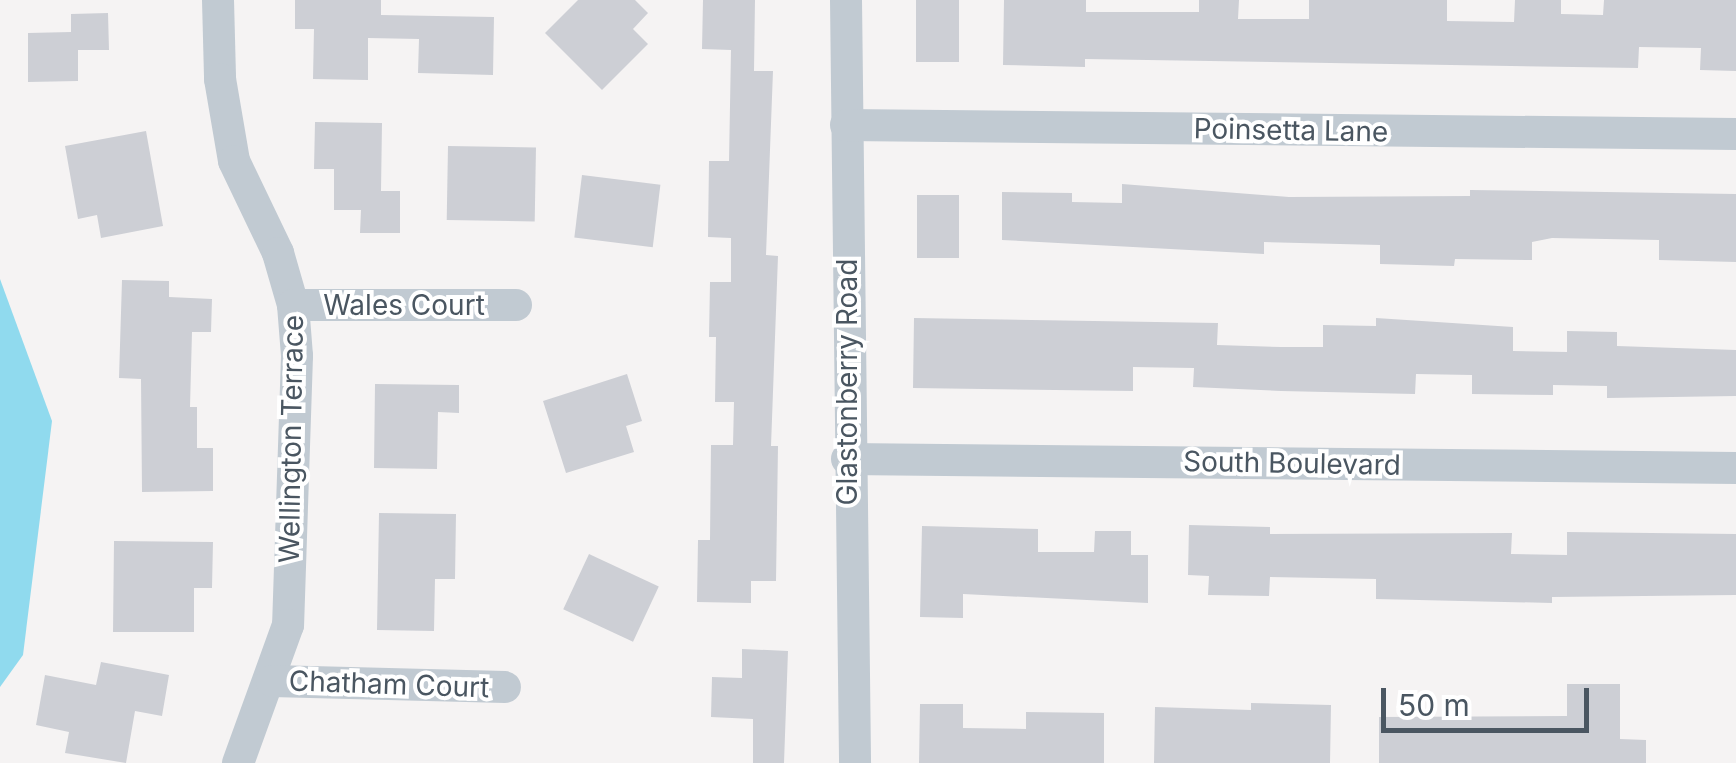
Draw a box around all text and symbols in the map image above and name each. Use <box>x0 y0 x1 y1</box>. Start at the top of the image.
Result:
street label: Poinsetta Lane <box>1193 112 1389 148</box>
street label: Glastonberry Road <box>830 259 864 505</box>
street label: Wales Court <box>323 288 485 322</box>
street label: Wellington Terrace <box>272 315 310 563</box>
street label: South Boulevard <box>1183 444 1401 482</box>
street label: Chatham Court <box>288 664 490 704</box>
scale bar <box>1386 668 1594 730</box>
text: 50 m <box>1398 687 1470 723</box>

